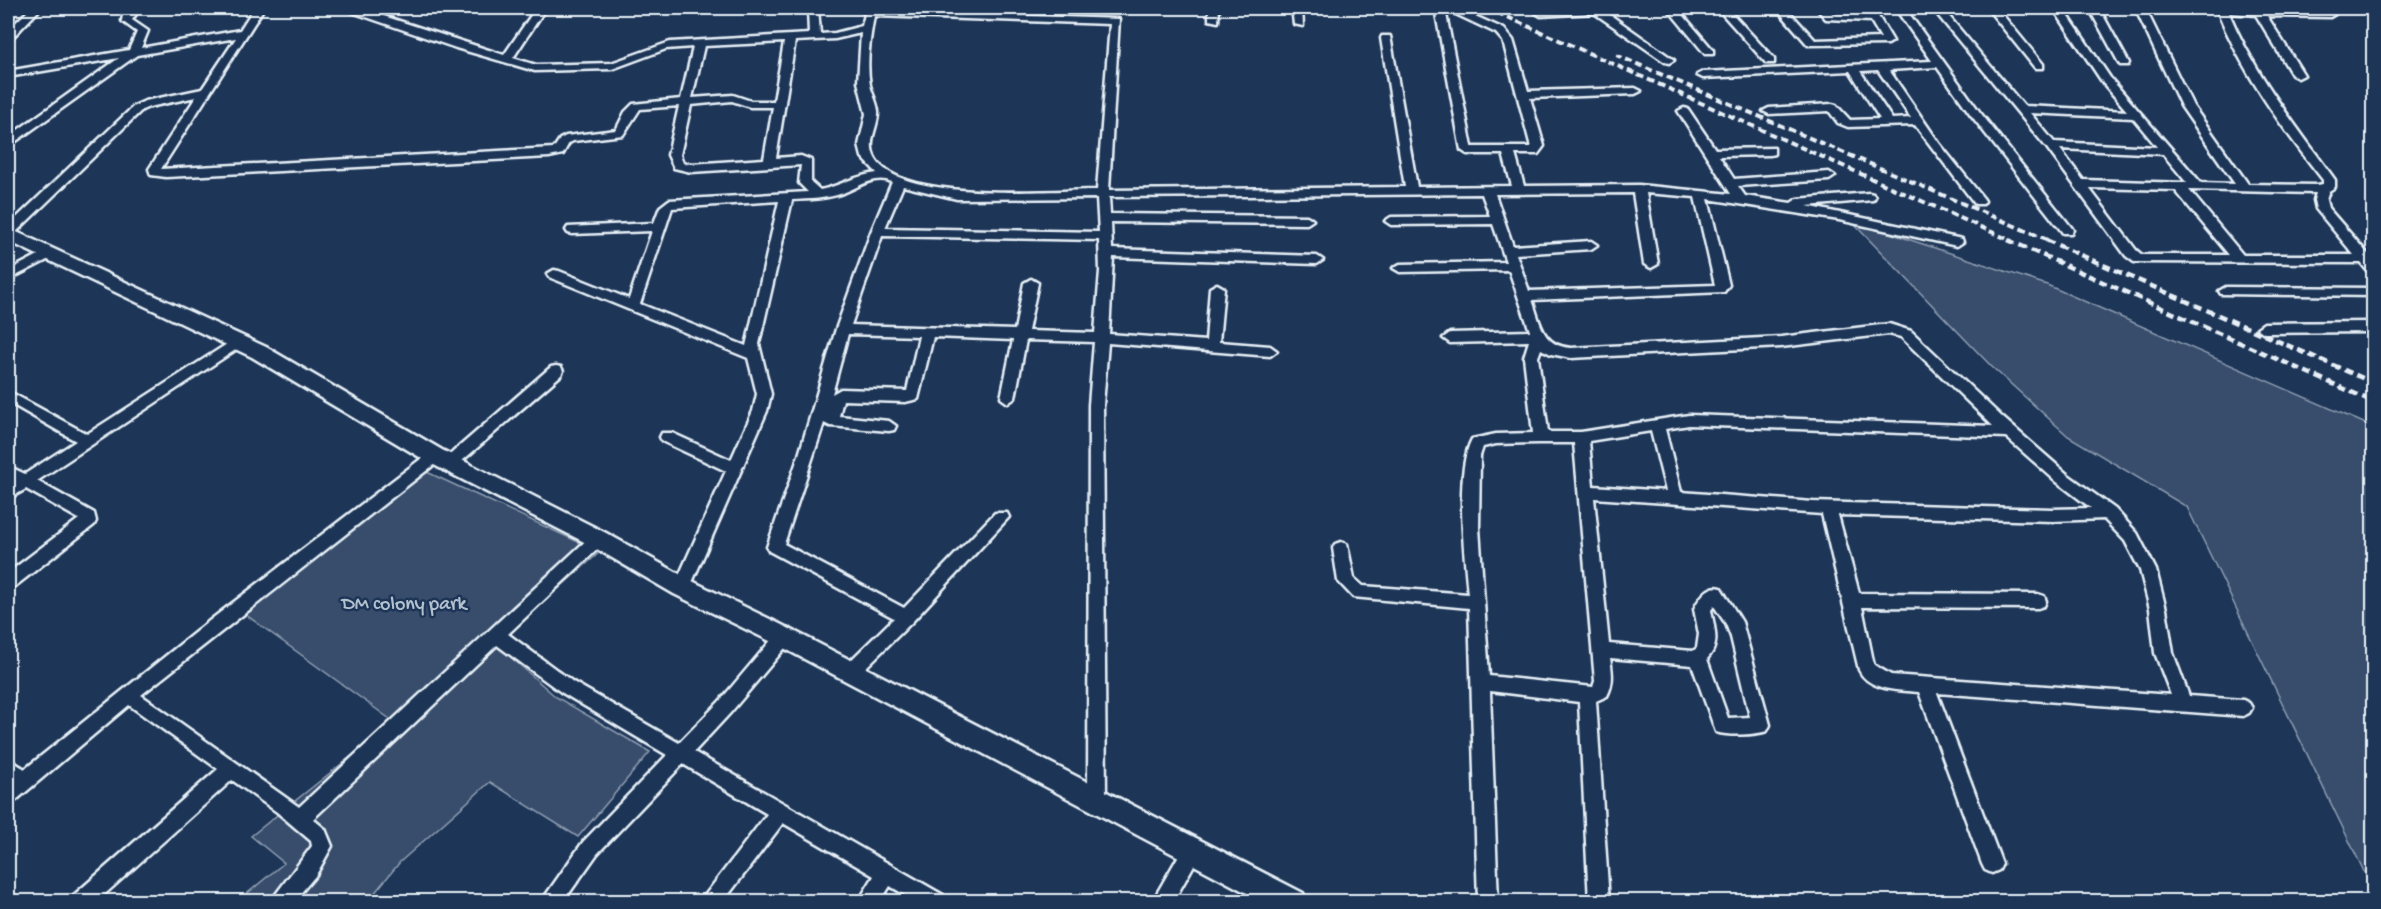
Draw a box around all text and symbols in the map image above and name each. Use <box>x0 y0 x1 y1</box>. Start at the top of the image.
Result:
park label: DM colony park <box>340 594 468 617</box>

